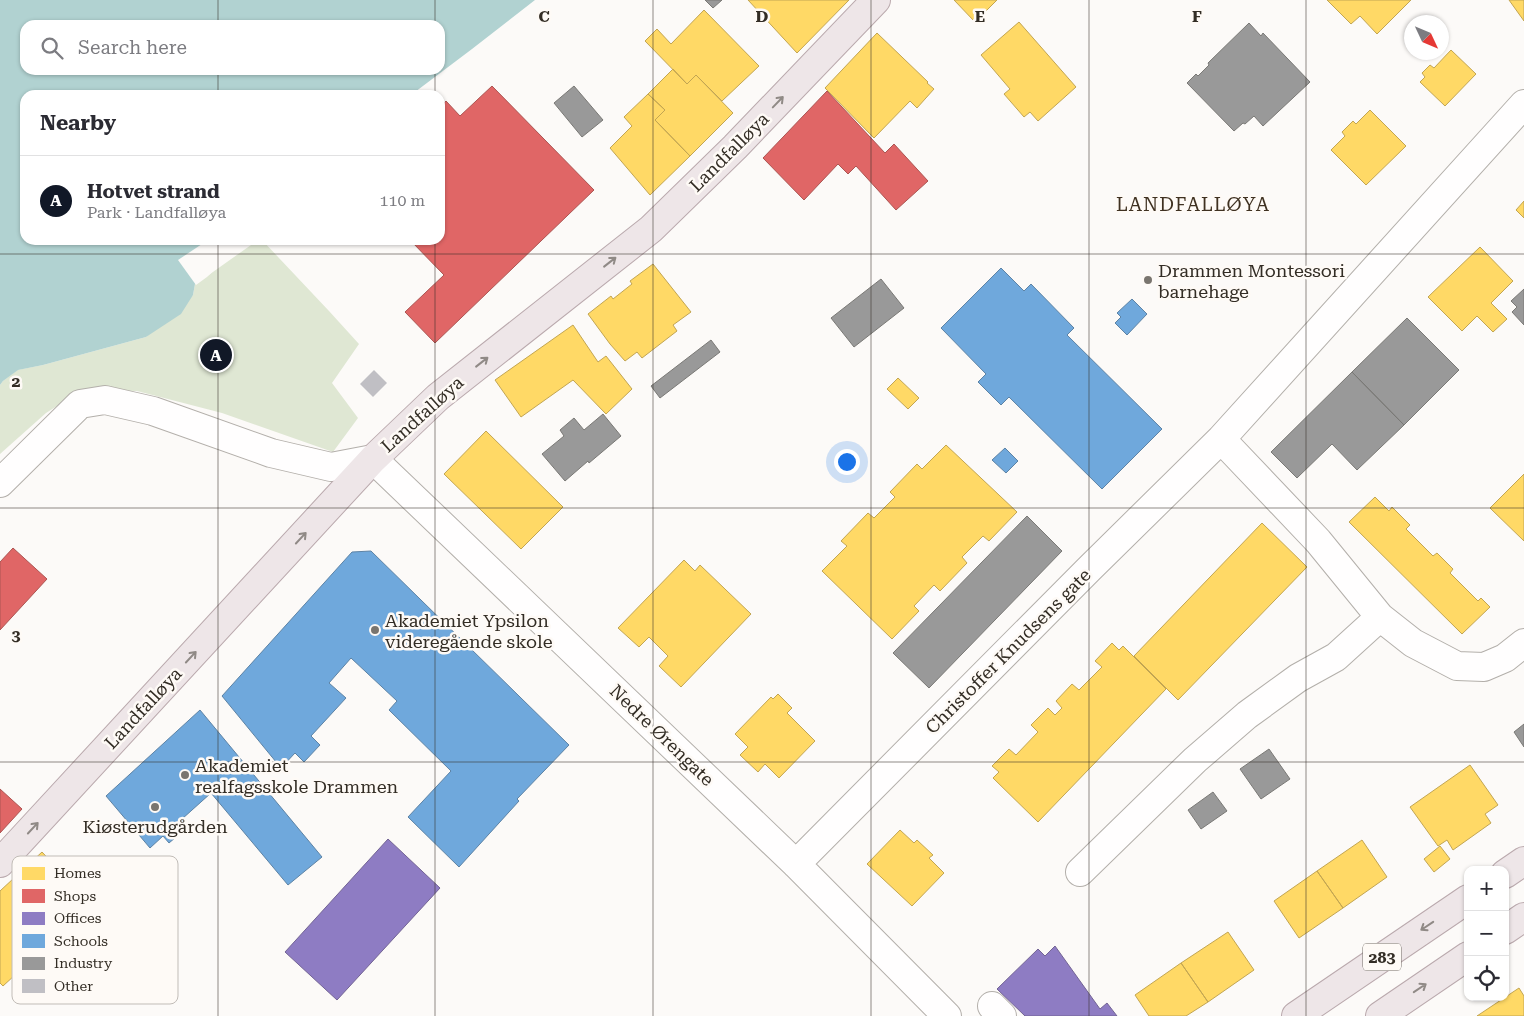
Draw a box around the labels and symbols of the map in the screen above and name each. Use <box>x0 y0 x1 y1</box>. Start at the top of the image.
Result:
text: C <box>538 7 550 26</box>
text: D <box>756 7 769 26</box>
text: E <box>975 7 985 26</box>
text: F <box>1192 7 1202 26</box>
north arrow <box>1404 15 1449 60</box>
one-way arrow <box>772 97 784 109</box>
street label: Landfalløya <box>685 108 773 196</box>
district label: LANDFALLØYA <box>1116 193 1270 216</box>
one-way arrow <box>603 256 616 267</box>
place label: Drammen Montessori barnehage <box>1158 260 1345 302</box>
marker: Drammen Montessori barnehage <box>1142 274 1154 286</box>
pin: A <box>200 336 232 374</box>
one-way arrow <box>475 357 488 368</box>
street label: Landfalløya <box>377 371 468 456</box>
text: 2 <box>12 372 21 391</box>
your location <box>834 449 860 475</box>
one-way arrow <box>295 531 307 544</box>
street label: Christoffer Knudsens gate <box>921 564 1095 738</box>
place label: Akademiet Ypsilon videregående skole <box>385 610 553 652</box>
marker: Akademiet Ypsilon videregående skole <box>369 624 381 636</box>
text: 3 <box>12 626 21 645</box>
one-way arrow <box>185 650 197 663</box>
street label: Landfalløya <box>100 663 186 753</box>
street label: Nedre Ørengate <box>606 680 718 790</box>
place label: Akademiet realfagsskole Drammen <box>195 755 399 797</box>
marker: Akademiet realfagsskole Drammen <box>179 769 191 781</box>
marker: Kiøsterudgården <box>149 801 161 813</box>
place label: Kiøsterudgården <box>83 816 228 837</box>
one-way arrow <box>27 821 39 834</box>
legend <box>12 856 178 1004</box>
text: Homes <box>54 865 102 881</box>
text: Shops <box>54 888 97 904</box>
text: Offices <box>54 910 102 926</box>
one-way arrow <box>1421 921 1435 931</box>
text: Schools <box>54 933 108 949</box>
road number: 283 <box>1363 944 1401 970</box>
text: Industry <box>54 955 113 971</box>
text: Other <box>54 978 93 994</box>
one-way arrow <box>1413 983 1427 993</box>

